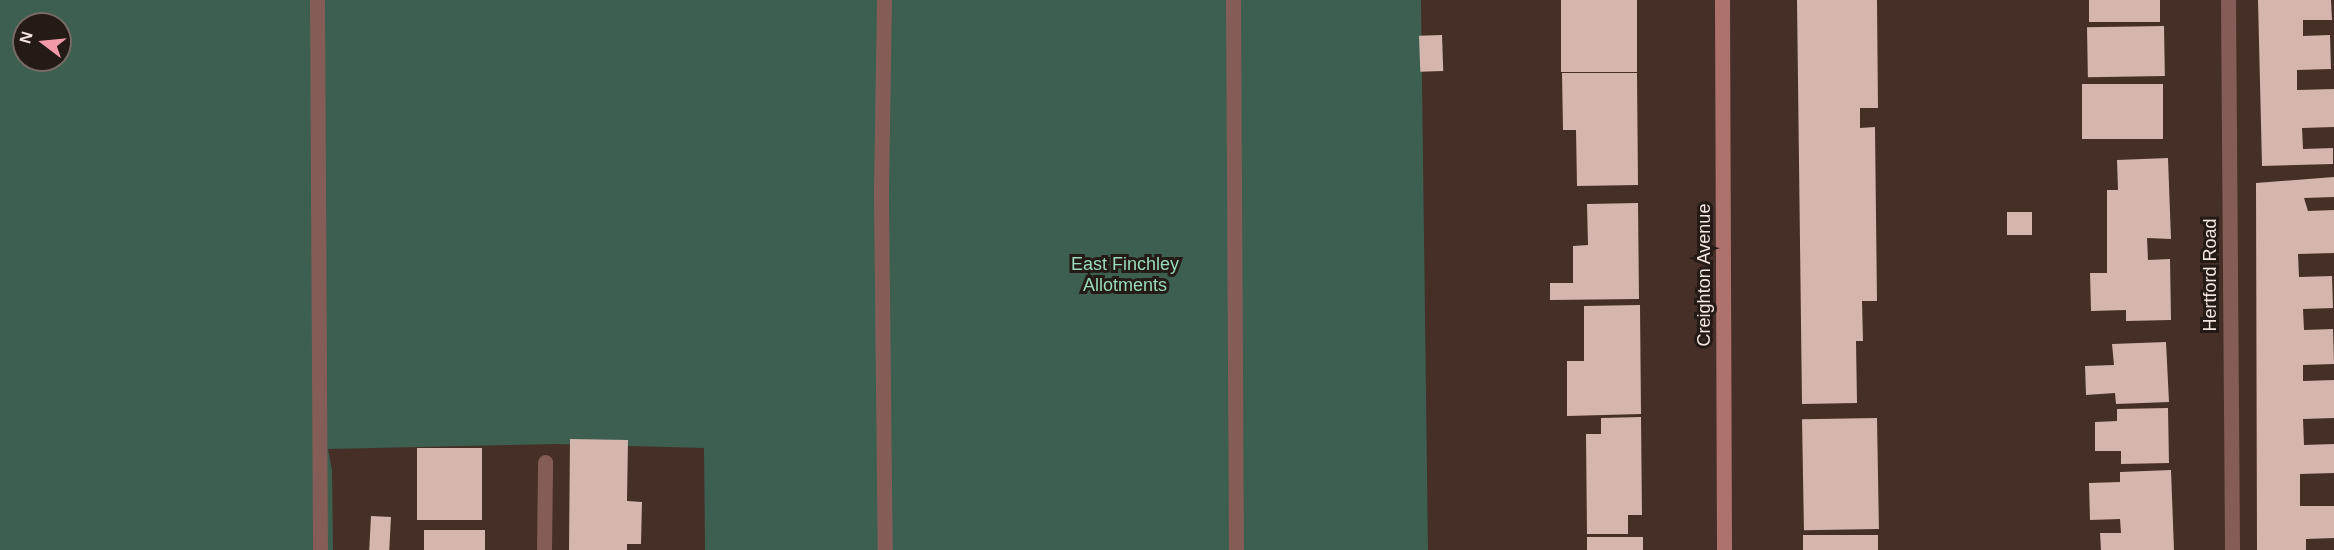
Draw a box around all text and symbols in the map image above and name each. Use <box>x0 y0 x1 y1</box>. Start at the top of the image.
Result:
north arrow <box>12 12 72 72</box>
text: N <box>16 30 36 45</box>
street label: Creighton Avenue <box>1693 203 1715 347</box>
street label: Hertford Road <box>2199 218 2221 332</box>
park label: East Finchley Allotments <box>1071 254 1179 296</box>

